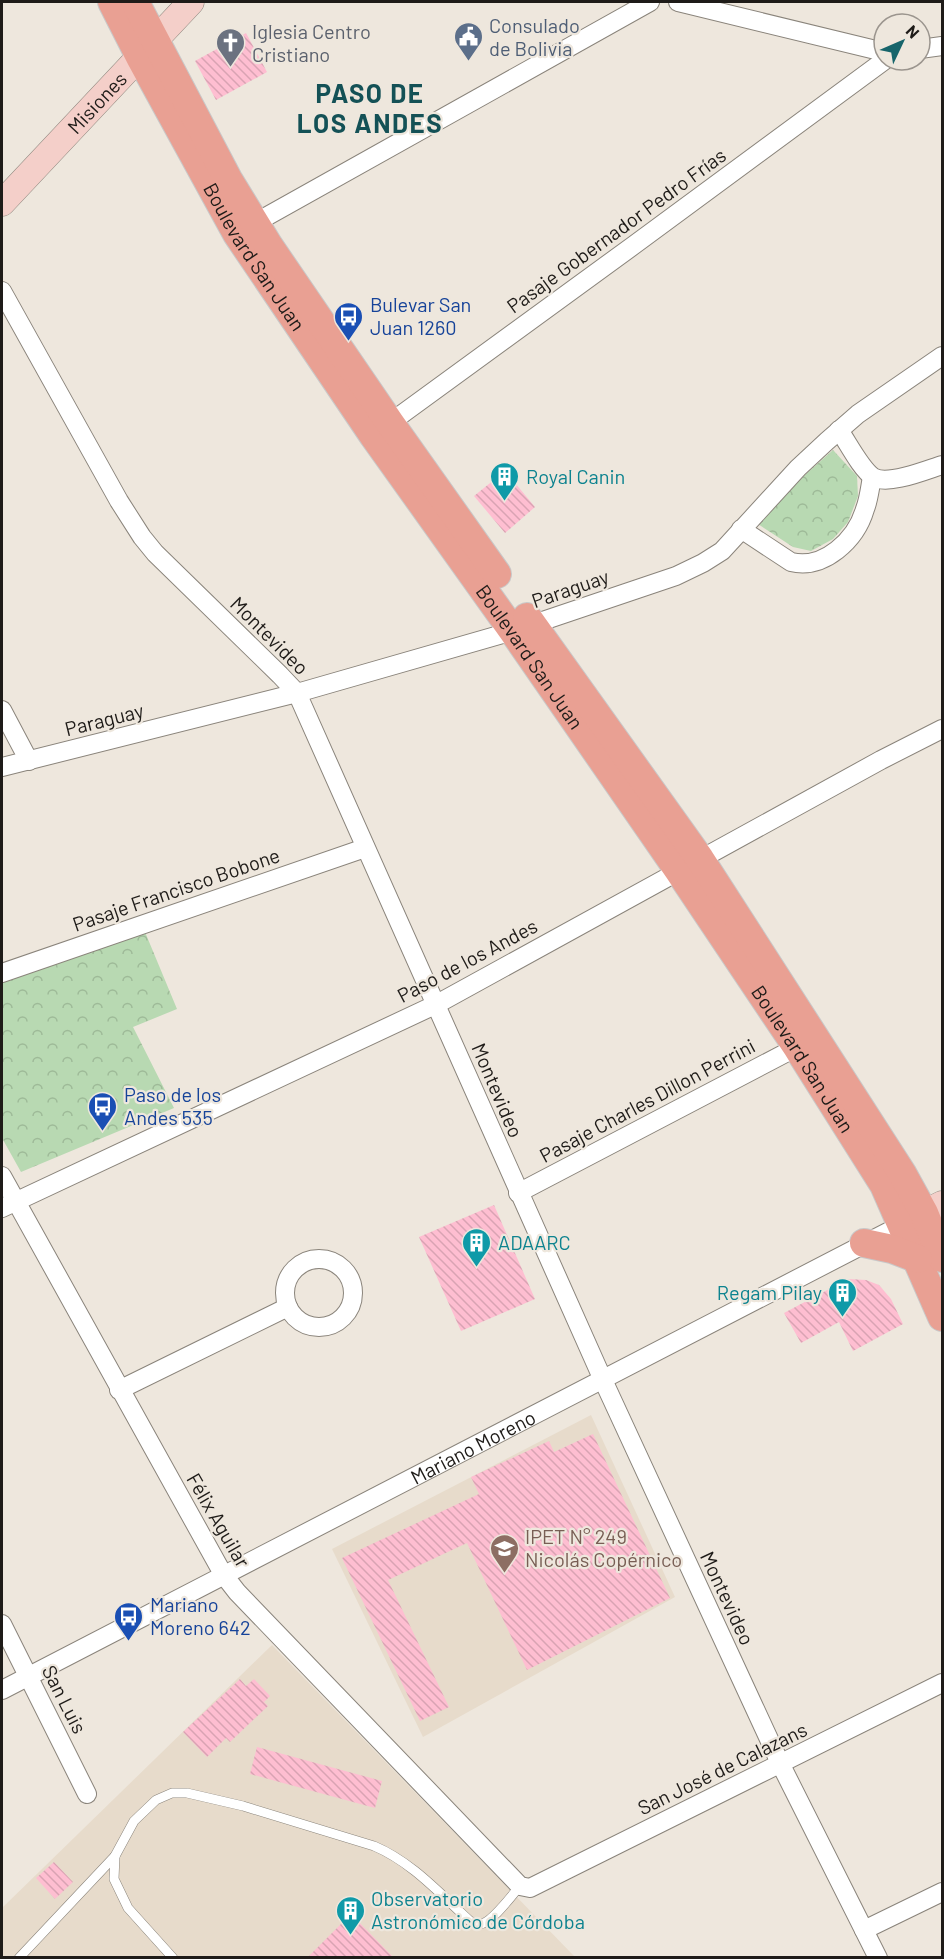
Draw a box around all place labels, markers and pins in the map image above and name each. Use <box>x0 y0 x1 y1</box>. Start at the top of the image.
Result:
place label: Consulado de Bolivia <box>489 13 580 60</box>
place label: Iglesia Centro Cristiano <box>252 19 371 66</box>
public building icon: Consulado de Bolivia <box>452 20 484 62</box>
church icon: Iglesia Centro Cristiano <box>215 26 247 68</box>
place label: Bulevar San Juan 1260 <box>370 292 471 339</box>
bus stop icon: Bulevar San Juan 1260 <box>333 300 365 342</box>
building icon: Royal Canin <box>489 460 521 502</box>
place label: Royal Canin <box>526 464 625 488</box>
place label: Paso de los Andes 535 <box>124 1082 221 1129</box>
bus stop icon: Paso de los Andes 535 <box>87 1090 119 1132</box>
building icon: ADAARC <box>461 1226 493 1268</box>
place label: ADAARC <box>498 1230 571 1254</box>
building icon: Regam Pilay <box>827 1276 859 1318</box>
place label: Regam Pilay <box>717 1280 822 1304</box>
place label: IPET N° 249 Nicolás Copérnico <box>525 1524 682 1571</box>
school or university icon: IPET N° 249 Nicolás Copérnico <box>488 1532 520 1574</box>
place label: Mariano Moreno 642 <box>150 1592 251 1639</box>
bus stop icon: Mariano Moreno 642 <box>113 1600 145 1642</box>
place label: Observatorio Astronómico de Córdoba <box>371 1886 585 1933</box>
building icon: Observatorio Astronómico de Córdoba <box>334 1894 366 1936</box>

